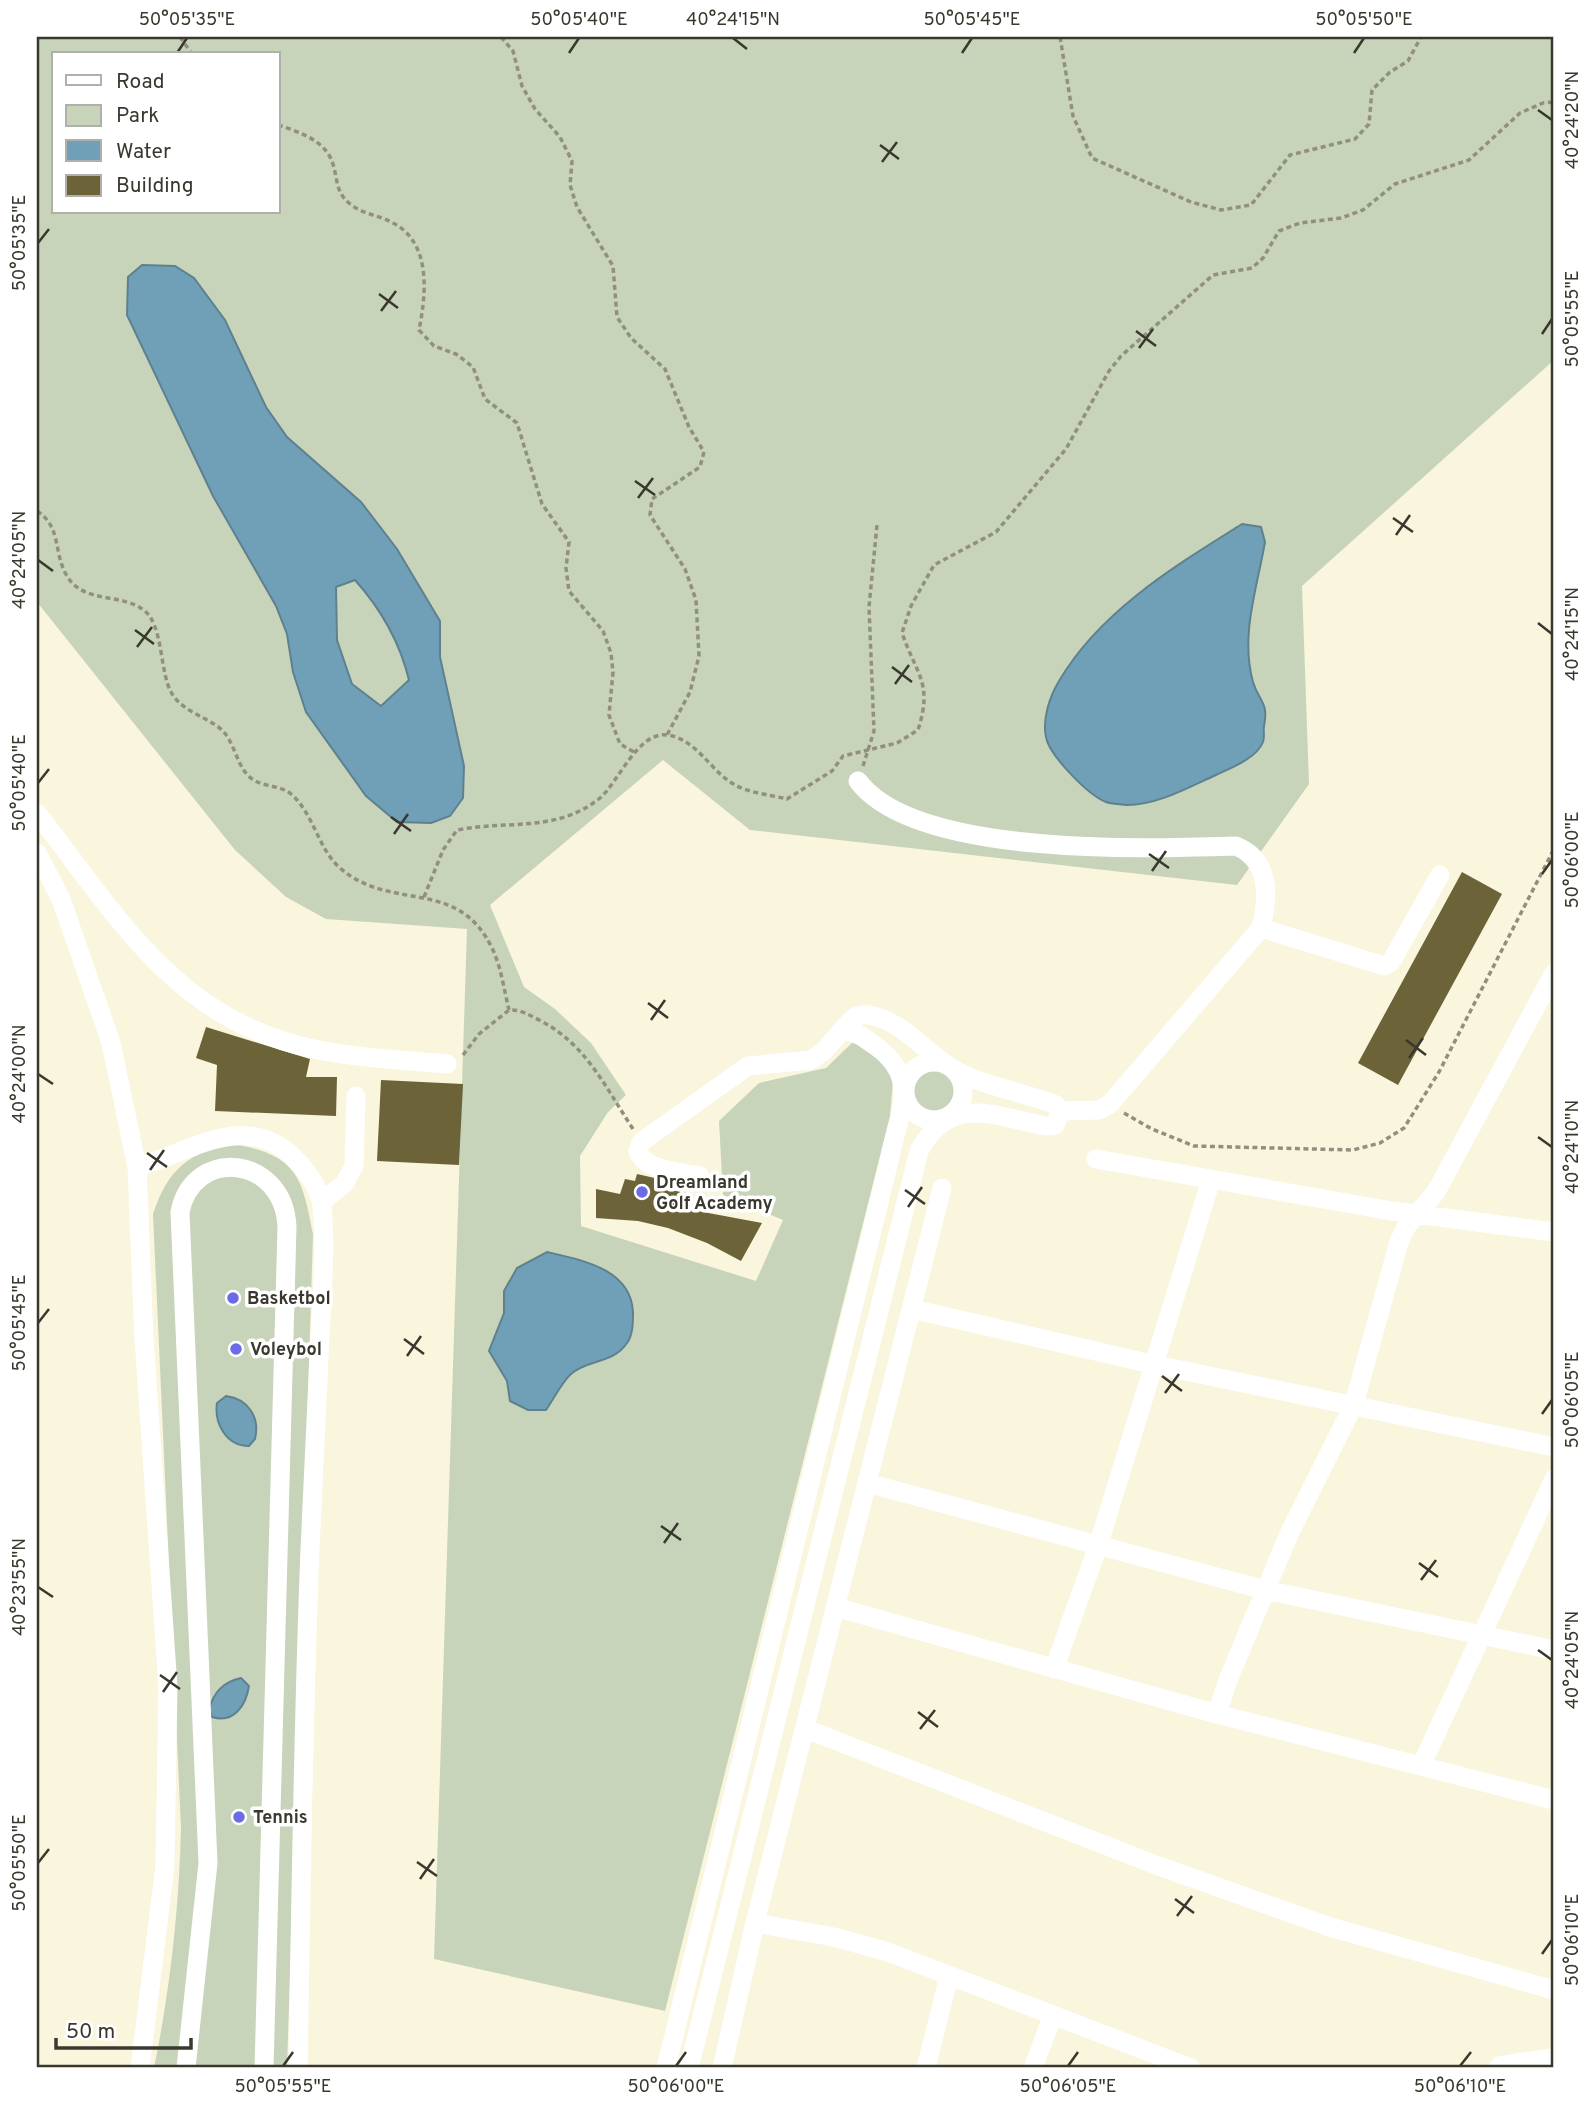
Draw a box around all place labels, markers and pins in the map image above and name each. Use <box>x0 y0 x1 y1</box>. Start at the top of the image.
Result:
place label: Dreamland Golf Academy <box>656 1172 773 1216</box>
marker: Dreamland Golf Academy <box>634 1184 650 1200</box>
place label: Basketbol <box>247 1288 331 1311</box>
marker: Basketbol <box>225 1290 241 1306</box>
place label: Voleybol <box>250 1339 322 1362</box>
marker: Voleybol <box>228 1341 244 1357</box>
place label: Tennis <box>253 1807 308 1830</box>
marker: Tennis <box>231 1809 247 1825</box>

